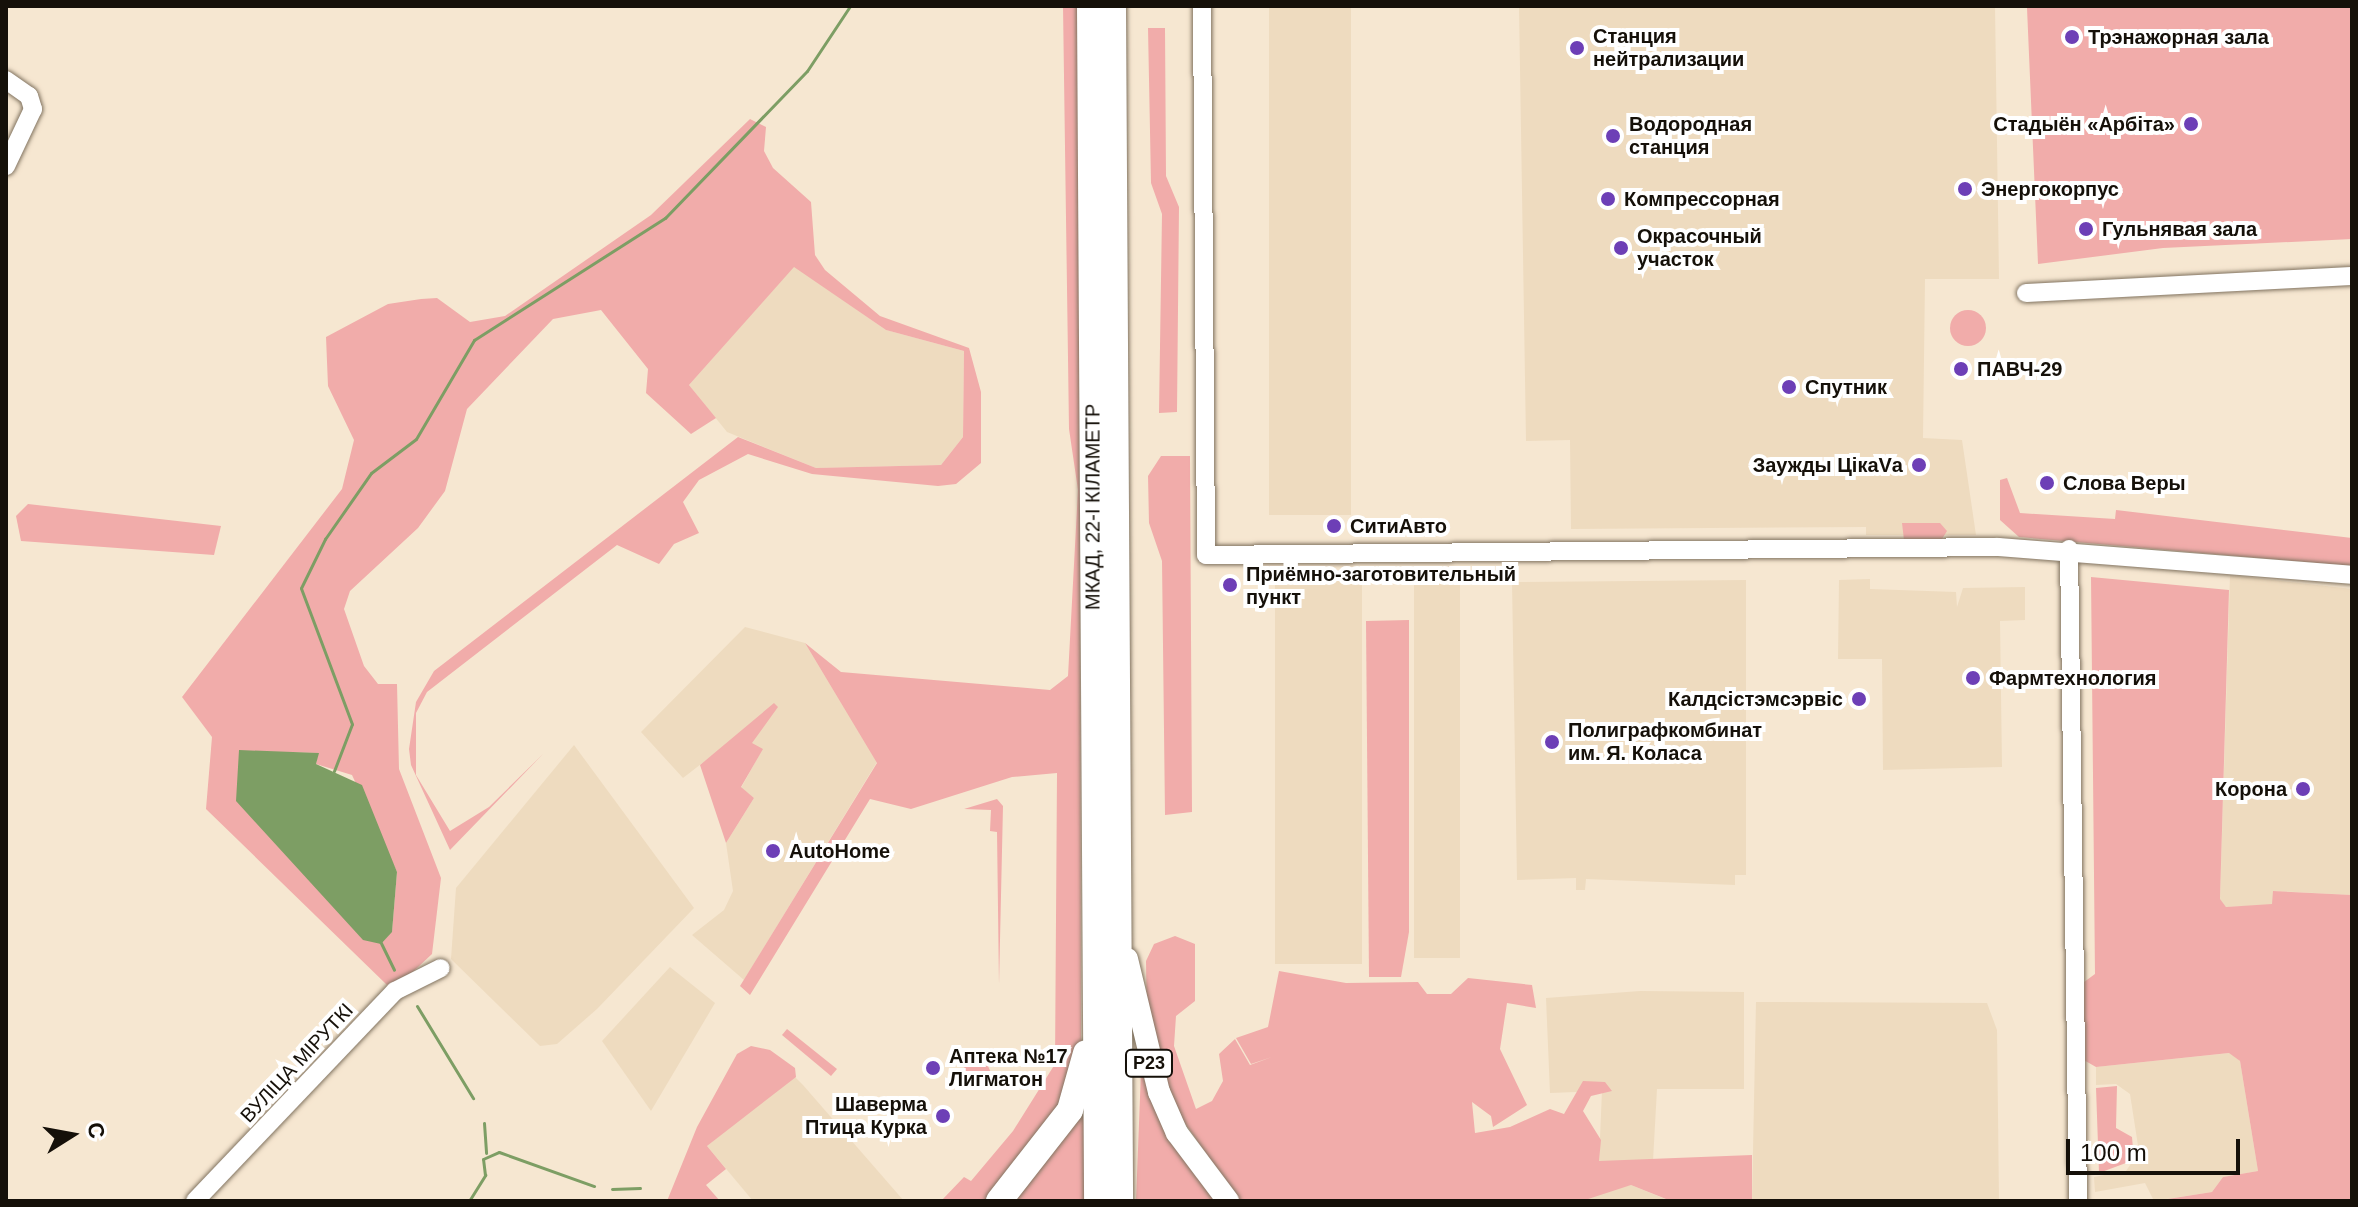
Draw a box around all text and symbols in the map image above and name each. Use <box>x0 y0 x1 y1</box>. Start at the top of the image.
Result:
place label: Станция нейтрализации <box>1593 24 1744 71</box>
place label: Трэнажорная зала <box>2088 25 2269 49</box>
marker: Трэнажорная зала <box>2063 28 2081 46</box>
marker: Станция нейтрализации <box>1568 39 1586 57</box>
place label: Водородная станция <box>1629 112 1752 159</box>
place label: Стадыён «Арбіта» <box>1993 112 2175 136</box>
marker: Стадыён «Арбіта» <box>2182 115 2200 133</box>
marker: Водородная станция <box>1604 127 1622 145</box>
place label: Энергокорпус <box>1981 177 2119 201</box>
marker: Энергокорпус <box>1956 180 1974 198</box>
place label: Компрессорная <box>1624 187 1780 211</box>
marker: Компрессорная <box>1599 190 1617 208</box>
place label: Гульнявая зала <box>2102 217 2257 241</box>
marker: Гульнявая зала <box>2077 220 2095 238</box>
place label: Окрасочный участок <box>1637 224 1762 271</box>
marker: Окрасочный участок <box>1612 239 1630 257</box>
place label: ПАВЧ-29 <box>1977 357 2062 381</box>
marker: ПАВЧ-29 <box>1952 360 1970 378</box>
place label: Спутник <box>1805 375 1887 399</box>
marker: Спутник <box>1780 378 1798 396</box>
street label: МКАД, 22-І КІЛАМЕТР <box>1081 404 1105 610</box>
place label: Заужды ЦікаVа <box>1753 453 1903 477</box>
marker: Заужды ЦікаVа <box>1910 456 1928 474</box>
place label: Слова Веры <box>2063 471 2186 495</box>
marker: Слова Веры <box>2038 474 2056 492</box>
place label: СитиАвто <box>1350 514 1447 538</box>
marker: СитиАвто <box>1325 517 1343 535</box>
place label: Приёмно-заготовительный пункт <box>1246 562 1516 609</box>
marker: Приёмно-заготовительный пункт <box>1221 576 1239 594</box>
place label: Фармтехнология <box>1989 666 2156 690</box>
marker: Фармтехнология <box>1964 669 1982 687</box>
place label: Калдсістэмсэрвіс <box>1668 687 1843 711</box>
marker: Калдсістэмсэрвіс <box>1850 690 1868 708</box>
place label: Полиграфкомбинат им. Я. Коласа <box>1568 718 1762 765</box>
marker: Полиграфкомбинат им. Я. Коласа <box>1543 733 1561 751</box>
place label: Корона <box>2215 777 2287 801</box>
marker: Корона <box>2294 780 2312 798</box>
place label: AutoHome <box>789 839 890 863</box>
marker: AutoHome <box>764 842 782 860</box>
street label: ВУЛІЦА МІРУТКІ <box>236 998 358 1128</box>
place label: Аптека №17 Лигматон <box>949 1044 1068 1091</box>
road number: Р23 <box>1123 1049 1175 1077</box>
marker: Аптека №17 Лигматон <box>924 1059 942 1077</box>
place label: Шаверма Птица Курка <box>805 1092 927 1139</box>
north arrow <box>32 1095 112 1175</box>
marker: Шаверма Птица Курка <box>934 1107 952 1125</box>
text: С <box>82 1120 110 1141</box>
scale bar <box>2070 1123 2244 1173</box>
text: 100 m <box>2080 1139 2147 1166</box>

